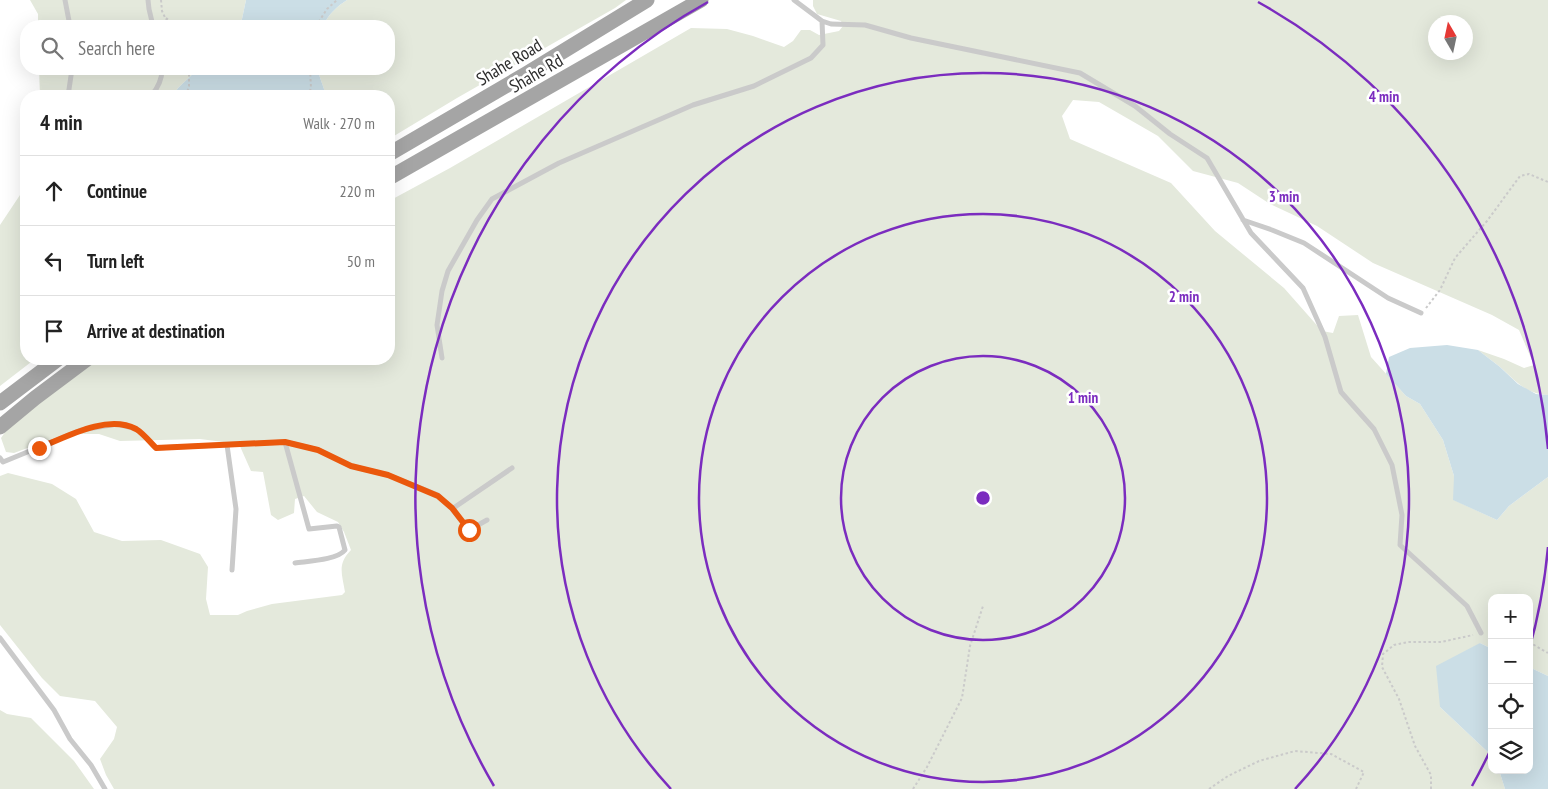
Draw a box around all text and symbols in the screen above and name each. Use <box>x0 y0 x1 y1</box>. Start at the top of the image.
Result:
north arrow <box>1428 15 1473 60</box>
search box <box>20 20 395 75</box>
street label: Shahe Road <box>472 33 546 91</box>
icon: search <box>38 34 66 62</box>
text: Search here <box>78 36 155 60</box>
street label: Shahe Rd <box>505 48 567 98</box>
text: 4 min <box>1369 87 1399 106</box>
text: 4 min <box>40 109 82 136</box>
text: Walk · 270 m <box>303 113 375 133</box>
icon: ahead <box>40 177 68 205</box>
text: Continue <box>87 179 147 203</box>
text: 220 m <box>340 181 375 201</box>
text: 3 min <box>1269 187 1299 206</box>
icon: left <box>40 247 68 275</box>
text: Turn left <box>87 249 144 273</box>
text: 50 m <box>347 251 375 271</box>
text: 2 min <box>1169 287 1199 306</box>
icon: arrive <box>40 317 68 345</box>
text: Arrive at destination <box>87 319 225 343</box>
text: 1 min <box>1068 388 1098 407</box>
route end <box>28 437 51 460</box>
centre of rings <box>974 489 992 507</box>
route start <box>458 519 481 542</box>
map controls <box>1488 594 1533 774</box>
button: + <box>1488 594 1533 639</box>
button: − <box>1488 639 1533 684</box>
button: locate <box>1488 684 1533 729</box>
button: layers <box>1488 729 1533 774</box>

